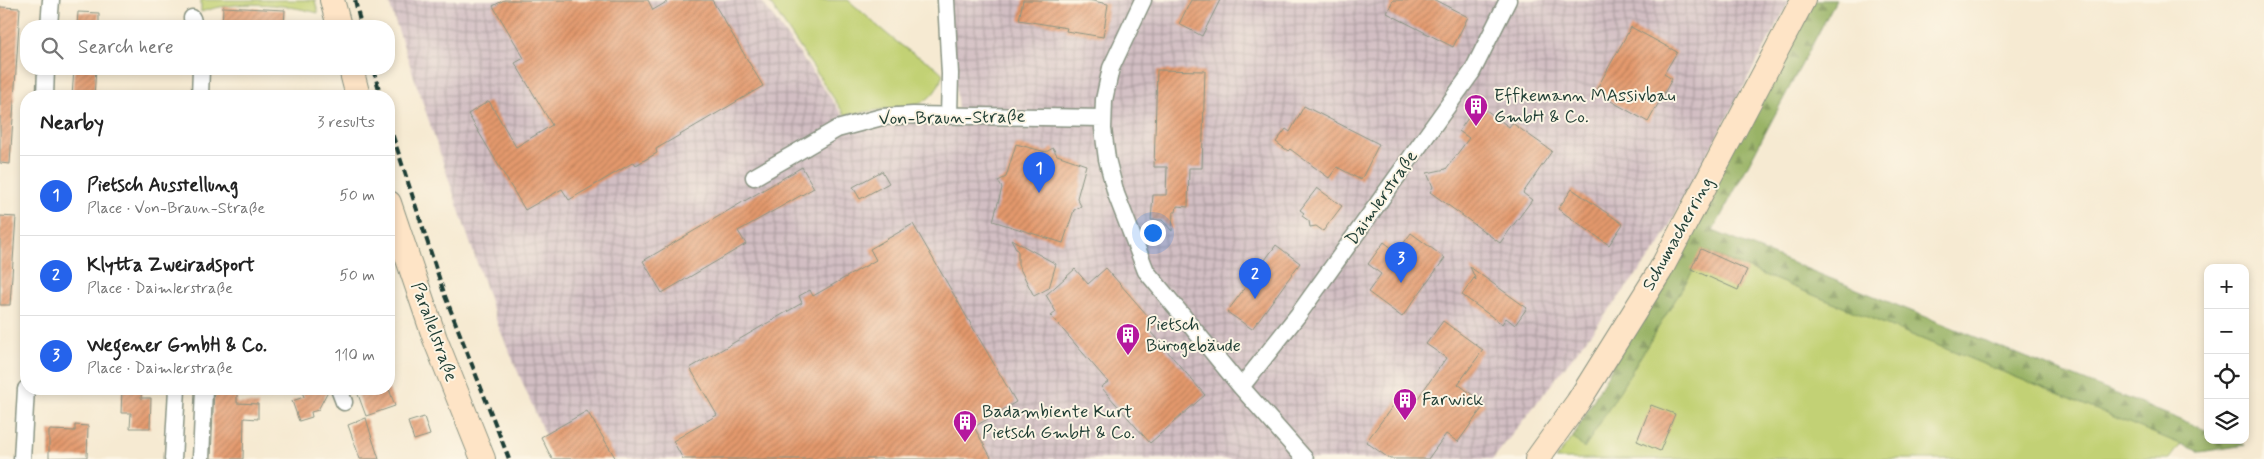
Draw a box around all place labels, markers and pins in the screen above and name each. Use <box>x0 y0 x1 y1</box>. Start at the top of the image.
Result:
place label: Effkemann MAssivbau GmbH & Co. <box>1494 84 1676 129</box>
building icon: Effkemann MAssivbau GmbH & Co. <box>1463 93 1489 127</box>
pin: 1 <box>1023 152 1055 193</box>
pin: 3 <box>1385 242 1417 283</box>
pin: 2 <box>1239 258 1271 299</box>
place label: Pietsch Bürogebäude <box>1146 313 1241 358</box>
building icon: Pietsch Bürogebäude <box>1115 322 1141 356</box>
building icon: Farwick <box>1392 387 1418 421</box>
place label: Farwick <box>1422 388 1483 412</box>
place label: Badambiente Kurt Pietsch GmbH & Co. <box>982 400 1135 445</box>
building icon: Badambiente Kurt Pietsch GmbH & Co. <box>952 409 978 443</box>

